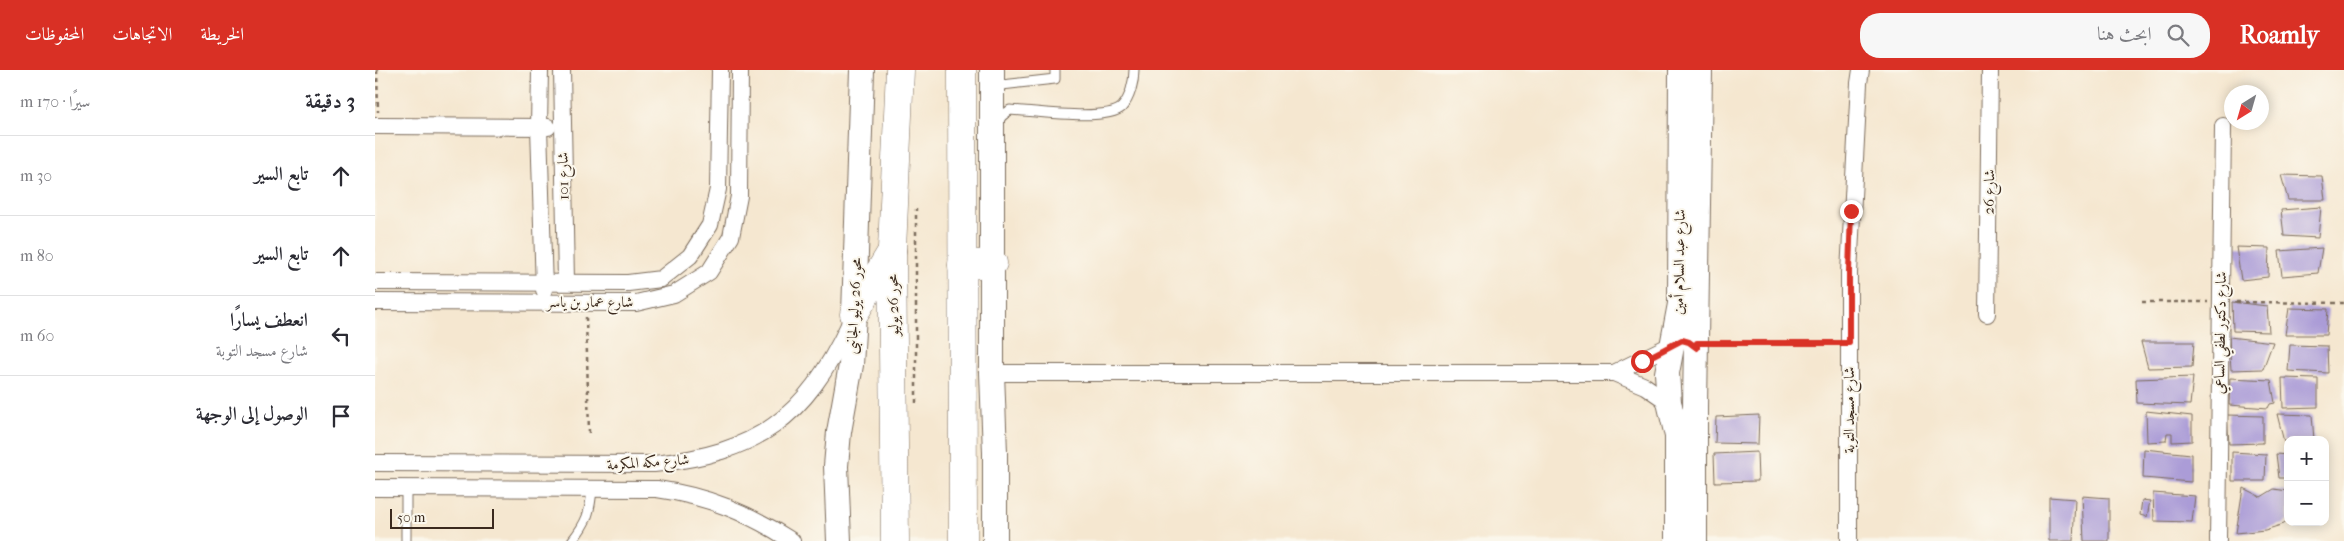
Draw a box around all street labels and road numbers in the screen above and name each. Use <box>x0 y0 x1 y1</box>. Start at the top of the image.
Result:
street label: شارع 101 <box>554 152 576 200</box>
street label: شارع 26 <box>1980 169 2002 215</box>
street label: شارع عبد السلام أمين <box>1667 209 1693 315</box>
street label: محور 26 يوليو الجانبى <box>842 257 868 355</box>
street label: شارع دكتور لطفي الساعي <box>2210 272 2235 395</box>
street label: محور 26 يوليو <box>883 274 903 338</box>
street label: شارع عمار بن ياسر <box>545 293 633 315</box>
street label: شارع مسجد التوبة <box>1840 367 1862 453</box>
street label: شارع مكه المكرمة <box>606 450 690 478</box>

